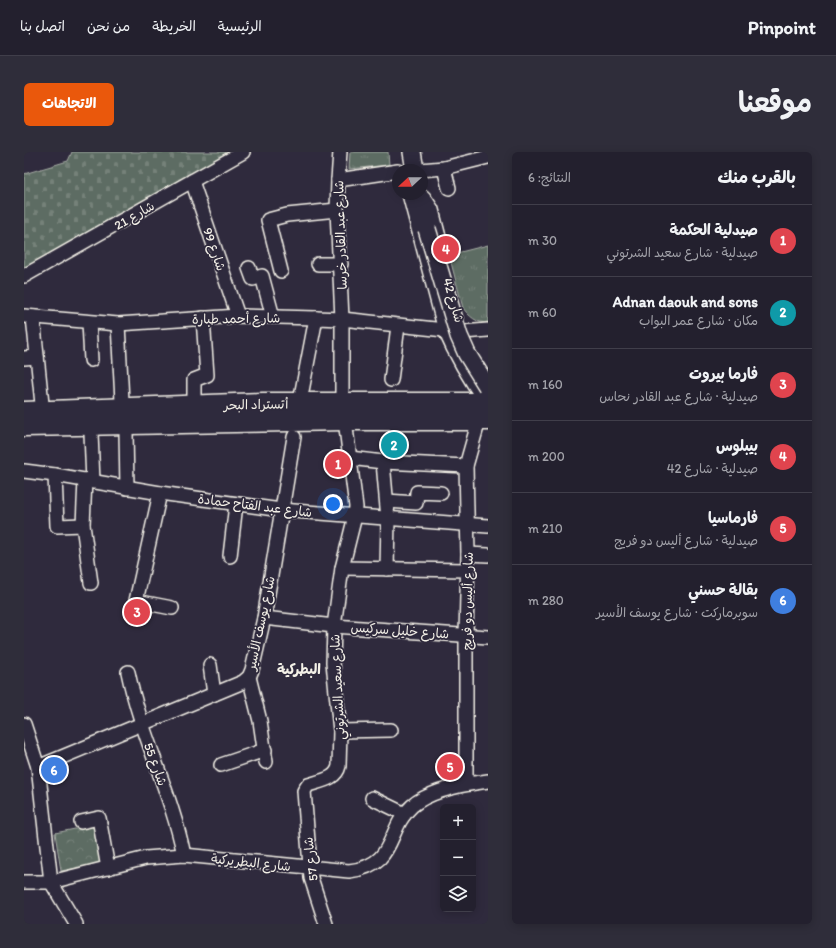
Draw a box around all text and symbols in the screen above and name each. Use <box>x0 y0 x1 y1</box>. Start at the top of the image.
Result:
text: Pinpoint <box>748 16 816 39</box>
text: اتصل بنا <box>20 18 65 35</box>
text: من نحن <box>87 18 130 35</box>
text: الخريطة <box>152 18 196 35</box>
text: الرئيسية <box>218 18 262 35</box>
button: الاتجاهات <box>24 83 114 126</box>
text: موقعنا <box>738 85 812 119</box>
north arrow <box>392 164 428 200</box>
text: بالقرب منك <box>718 167 796 187</box>
text: النتائج: 6 <box>528 170 571 185</box>
street label: شارع عبد القادر خرسا <box>331 180 352 290</box>
street label: شارع 21 <box>111 198 158 235</box>
text: صيدلية الحكمة <box>670 221 758 239</box>
street label: شارع 99 <box>198 226 229 273</box>
text: 30 m <box>528 233 557 248</box>
text: 1 <box>780 233 786 248</box>
pin: 4 <box>433 234 459 264</box>
text: صيدلية · شارع سعيد الشرتوني <box>607 245 758 260</box>
street label: شارع 42 <box>438 276 467 325</box>
text: Adnan daouk and sons <box>613 293 758 311</box>
text: 60 m <box>528 305 557 320</box>
text: 2 <box>780 305 786 320</box>
street label: شارع أحمد طبارة <box>192 310 280 329</box>
text: مكان · شارع عمر البواب <box>639 313 758 328</box>
text: فارما بيروت <box>689 365 758 383</box>
text: 160 m <box>528 377 563 392</box>
text: 3 <box>779 377 787 392</box>
text: صيدلية · شارع عبد القادر نحاس <box>599 389 758 404</box>
street label: أتستراد البحر <box>223 396 289 414</box>
pin: 2 <box>381 430 407 460</box>
text: بيبلوس <box>716 437 758 455</box>
pin: 1 <box>325 449 351 479</box>
text: 200 m <box>528 449 565 464</box>
text: 4 <box>779 449 787 464</box>
text: صيدلية · شارع 42 <box>667 461 758 476</box>
street label: شارع عبد الفتاح حمادة <box>197 491 313 522</box>
your location <box>323 494 343 514</box>
text: فارماسيا <box>708 509 758 527</box>
text: 210 m <box>528 521 563 536</box>
text: 5 <box>780 521 786 536</box>
text: صيدلية · شارع أليس دو فريج <box>614 533 758 548</box>
street label: شارع أليس دو فريج <box>459 552 478 650</box>
street label: شارع يوسف الأسير <box>242 574 280 673</box>
text: بقالة حسني <box>688 581 758 599</box>
text: 280 m <box>528 593 564 608</box>
text: 6 <box>780 593 786 608</box>
pin: 3 <box>124 597 150 627</box>
text: سوبرماركت · شارع يوسف الأسير <box>596 605 758 620</box>
street label: شارع خليل سركيس <box>350 620 450 643</box>
street label: شارع سعيد الشرتوني <box>327 633 352 740</box>
district label: البطركية <box>277 661 321 678</box>
street label: شارع 55 <box>139 741 170 788</box>
pin: 5 <box>437 752 463 782</box>
pin: 6 <box>41 755 67 785</box>
map controls <box>440 804 476 912</box>
button: + <box>440 804 476 840</box>
street label: شارع 57 <box>300 836 323 882</box>
button: − <box>440 840 476 876</box>
street label: شارع البطريركية <box>210 851 291 876</box>
button: layers <box>440 876 476 912</box>

